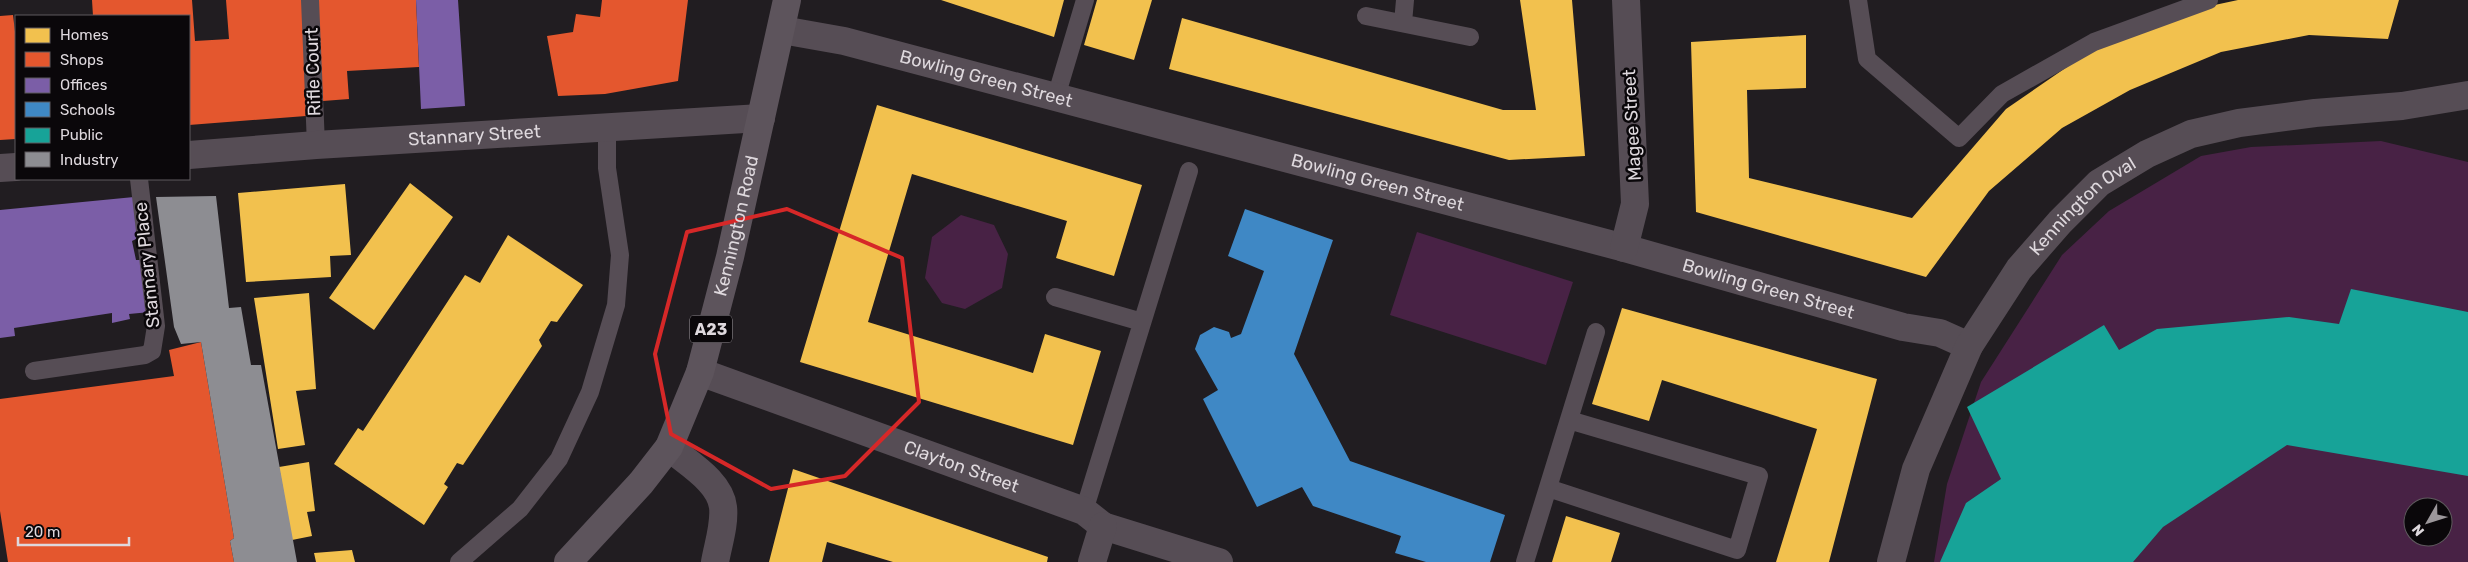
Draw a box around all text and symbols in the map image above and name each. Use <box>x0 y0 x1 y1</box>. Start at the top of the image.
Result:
legend <box>15 15 190 180</box>
text: Homes <box>60 26 109 44</box>
street label: Rifle Court <box>300 27 326 117</box>
street label: Bowling Green Street <box>897 45 1075 112</box>
text: Shops <box>60 51 104 69</box>
street label: Magee Street <box>1618 69 1646 181</box>
text: Offices <box>60 76 108 94</box>
text: Schools <box>60 101 116 119</box>
street label: Stannary Street <box>407 120 541 150</box>
text: Public <box>60 126 103 144</box>
street label: Bowling Green Street <box>1289 149 1466 216</box>
text: Industry <box>60 151 119 169</box>
street label: Kennington Oval <box>2025 152 2140 260</box>
street label: Kennington Road <box>709 153 763 298</box>
street label: Stannary Place <box>129 201 165 329</box>
street label: Bowling Green Street <box>1680 254 1857 324</box>
road number: A23 <box>690 316 732 342</box>
street label: Clayton Street <box>901 436 1022 498</box>
north arrow <box>2403 497 2453 547</box>
scale bar <box>18 514 129 546</box>
text: N <box>2409 521 2428 539</box>
text: 20 m <box>25 523 60 541</box>

